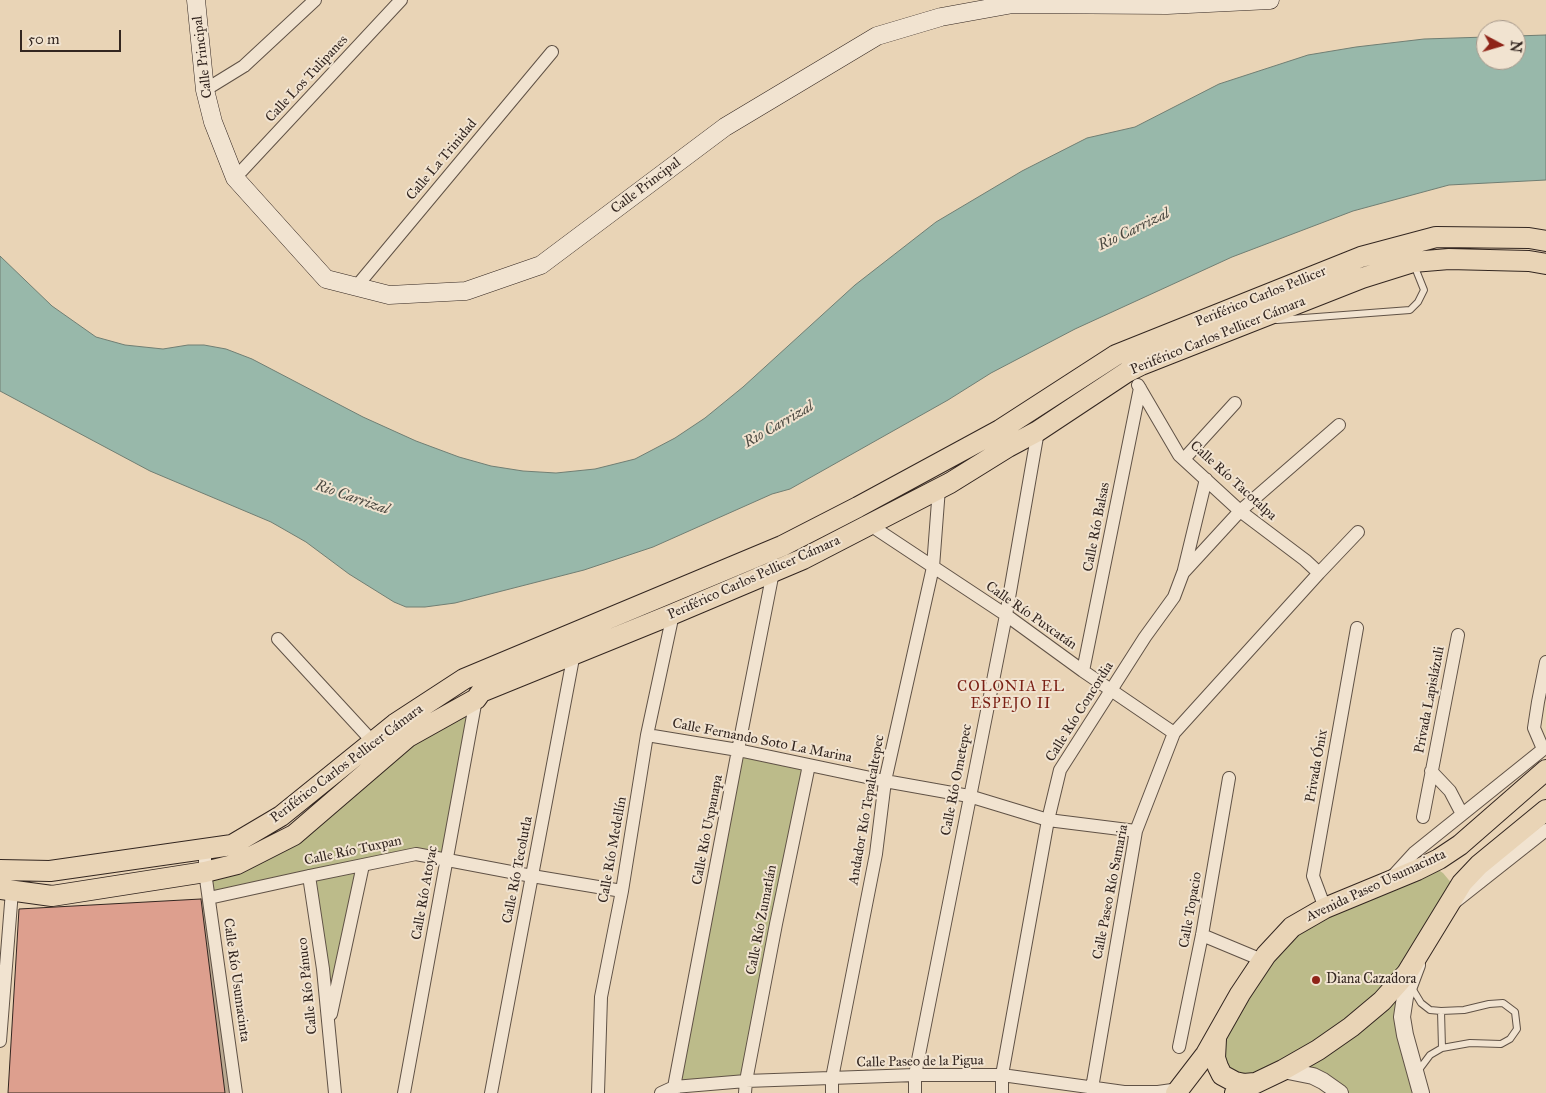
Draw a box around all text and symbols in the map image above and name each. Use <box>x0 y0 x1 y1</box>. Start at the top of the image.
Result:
street label: Calle Principal <box>190 15 216 99</box>
scale bar <box>22 20 124 52</box>
north arrow <box>1476 20 1526 70</box>
text: 50 m <box>28 30 60 48</box>
street label: Calle Los Tulipanes <box>262 32 352 126</box>
text: N <box>1506 40 1524 53</box>
street label: Calle La Trinidad <box>403 116 481 204</box>
street label: Calle Principal <box>608 154 684 218</box>
water label: Rio Carrizal <box>1095 205 1173 255</box>
street label: Periférico Carlos Pellicer <box>1193 263 1329 331</box>
street label: Periférico Carlos Pellicer Cámara <box>1128 293 1308 379</box>
water label: Rio Carrizal <box>741 398 817 452</box>
street label: Calle Río Tacotalpa <box>1186 438 1280 524</box>
water label: Rio Carrizal <box>312 477 392 519</box>
street label: Calle Río Balsas <box>1080 481 1114 573</box>
street label: Periférico Carlos Pellicer Cámara <box>665 532 843 624</box>
street label: Calle Río Puxcatán <box>982 578 1080 654</box>
street label: Privada Lapislázuli <box>1411 645 1449 755</box>
street label: Calle Río Concordia <box>1042 659 1118 765</box>
district label: COLONIA EL ESPEJO II <box>956 678 1066 713</box>
street label: Periférico Carlos Pellicer Cámara <box>267 701 427 827</box>
street label: Calle Fernando Soto La Marina <box>671 715 853 767</box>
street label: Calle Río Ometepec <box>938 723 976 837</box>
street label: Privada Ónix <box>1302 728 1332 804</box>
street label: Andador Río Tepalcaltepec <box>846 734 888 886</box>
street label: Calle Río Uxpanapa <box>689 773 727 887</box>
street label: Calle Río Medellín <box>595 796 631 904</box>
street label: Calle Río Tecolutla <box>499 815 537 925</box>
street label: Calle Paseo Río Samaria <box>1090 823 1132 961</box>
street label: Calle Río Tuxpan <box>303 832 403 870</box>
street label: Calle Río Atoyac <box>408 845 442 941</box>
street label: Avenida Paseo Usumacinta <box>1303 846 1449 926</box>
street label: Calle Río Zumatlán <box>743 864 781 976</box>
street label: Calle Topacio <box>1176 871 1206 949</box>
street label: Calle Río Usumacinta <box>219 917 253 1043</box>
street label: Calle Río Pánuco <box>295 937 321 1035</box>
place label: Diana Cazadora <box>1326 972 1416 988</box>
marker: Diana Cazadora <box>1310 974 1322 986</box>
street label: Calle Paseo de la Pigua <box>856 1052 984 1072</box>

